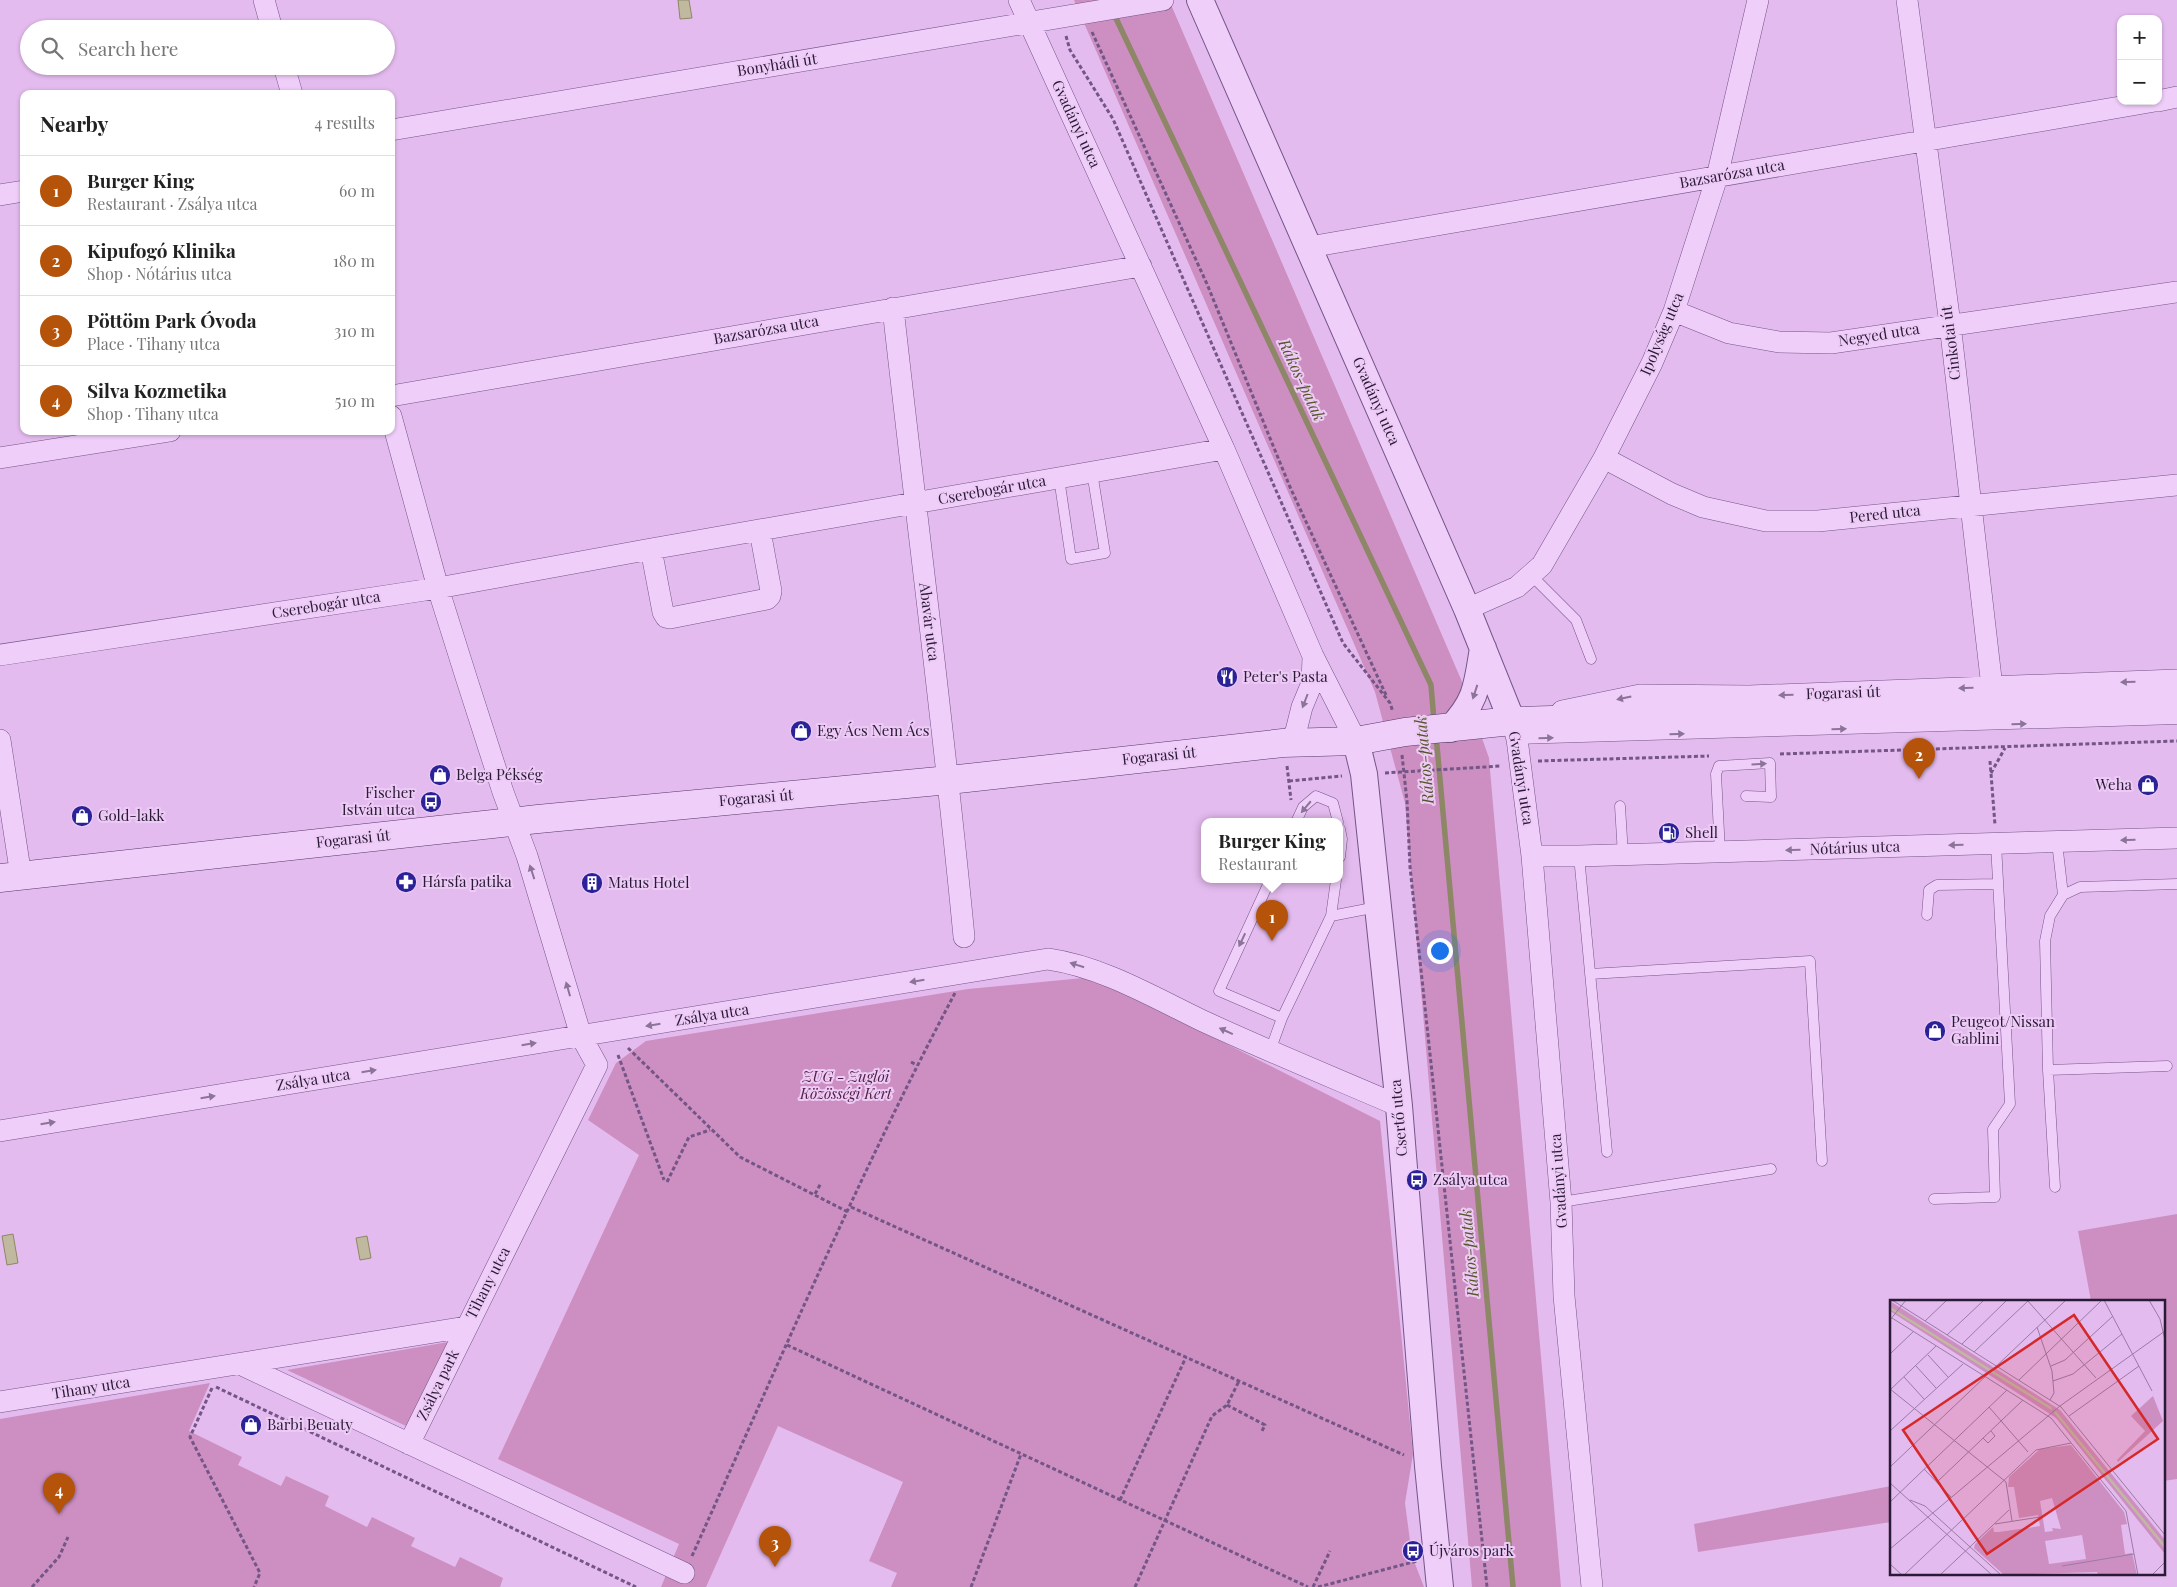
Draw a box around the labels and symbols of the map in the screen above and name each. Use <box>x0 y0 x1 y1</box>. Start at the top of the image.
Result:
street label: Bonyhádi út <box>735 48 819 80</box>
street label: Gvadányi utca <box>1048 76 1106 171</box>
street label: Bazsarózsa utca <box>1678 154 1786 192</box>
street label: Ipolyság utca <box>1635 289 1688 378</box>
street label: Cinkotai út <box>1935 304 1964 381</box>
street label: Bazsarózsa utca <box>712 310 820 348</box>
street label: Negyed utca <box>1837 318 1921 350</box>
water label: Rákos-patak <box>1274 334 1331 424</box>
street label: Gvadányi utca <box>1349 353 1406 448</box>
street label: Cserebogár utca <box>936 470 1048 508</box>
street label: Pered utca <box>1848 499 1922 527</box>
street label: Abavár utca <box>915 581 945 663</box>
street label: Cserebogár utca <box>270 585 382 622</box>
restaurant icon: Peter's Pasta <box>1215 665 1239 689</box>
place label: Peter's Pasta <box>1243 666 1328 686</box>
one-way arrow <box>2120 679 2136 687</box>
street label: Fogarasi út <box>1805 681 1881 703</box>
one-way arrow <box>1471 685 1479 700</box>
one-way arrow <box>1958 685 1974 693</box>
one-way arrow <box>1778 691 1794 699</box>
one-way arrow <box>1300 693 1308 708</box>
one-way arrow <box>1616 694 1631 702</box>
water label: Rákos-patak <box>1409 715 1438 806</box>
shop icon: Egy Ács Nem Ács <box>789 719 813 743</box>
place label: Egy Ács Nem Ács <box>817 720 929 740</box>
one-way arrow <box>2011 720 2027 728</box>
one-way arrow <box>1831 725 1847 733</box>
street label: Gvadányi utca <box>1505 729 1539 827</box>
one-way arrow <box>1669 730 1685 738</box>
one-way arrow <box>1539 734 1555 742</box>
pin: 2 <box>1903 738 1935 779</box>
street label: Fogarasi út <box>1121 741 1198 769</box>
one-way arrow <box>1751 759 1767 767</box>
shop icon: Belga Pékség <box>428 763 452 787</box>
place label: Belga Pékség <box>456 764 543 784</box>
shop icon: Weha <box>2136 773 2160 797</box>
place label: Weha <box>2095 774 2133 794</box>
place label: Fischer István utca <box>342 782 416 819</box>
street label: Fogarasi út <box>718 784 795 810</box>
bus stop icon: Fischer István utca <box>419 790 443 814</box>
one-way arrow <box>1300 800 1311 813</box>
shop icon: Gold-lakk <box>70 804 94 828</box>
place label: Gold-lakk <box>98 805 165 825</box>
fuel station icon: Shell <box>1657 821 1681 845</box>
place label: Shell <box>1685 822 1718 842</box>
street label: Fogarasi út <box>315 824 392 852</box>
street label: Nótárius utca <box>1809 835 1901 859</box>
one-way arrow <box>2120 836 2136 844</box>
one-way arrow <box>1947 841 1963 849</box>
one-way arrow <box>1785 846 1801 854</box>
one-way arrow <box>528 864 536 879</box>
pharmacy icon: Hársfa patika <box>394 870 418 894</box>
place label: Hársfa patika <box>422 871 512 891</box>
building icon: Matus Hotel <box>580 871 604 895</box>
place label: Matus Hotel <box>608 872 689 892</box>
pin: 1 <box>1256 900 1288 941</box>
one-way arrow <box>1238 933 1246 947</box>
your location <box>1427 938 1453 964</box>
one-way arrow <box>1069 961 1084 969</box>
one-way arrow <box>909 977 925 985</box>
one-way arrow <box>563 981 571 996</box>
street label: Zsálya utca <box>673 998 751 1030</box>
place label: Peugeot/Nissan Gablini <box>1951 1011 2055 1048</box>
shop icon: Peugeot/Nissan Gablini <box>1923 1019 1947 1043</box>
one-way arrow <box>645 1021 661 1029</box>
one-way arrow <box>1219 1026 1233 1034</box>
one-way arrow <box>522 1040 538 1048</box>
street label: Zsálya utca <box>274 1063 352 1095</box>
one-way arrow <box>361 1066 377 1074</box>
park label: ZUG - Zuglói Közösségi Kert <box>799 1066 893 1103</box>
street label: Csertő utca <box>1385 1078 1411 1157</box>
one-way arrow <box>201 1093 217 1101</box>
one-way arrow <box>40 1119 56 1127</box>
street label: Gvadányi utca <box>1545 1133 1571 1229</box>
bus stop icon: Zsálya utca <box>1405 1168 1429 1192</box>
place label: Zsálya utca <box>1433 1169 1508 1189</box>
water label: Rákos-patak <box>1454 1208 1483 1299</box>
street label: Tihany utca <box>460 1243 514 1322</box>
inset map <box>1890 1300 2164 1574</box>
street label: Zsálya park <box>411 1345 463 1423</box>
street label: Tihany utca <box>51 1371 132 1403</box>
shop icon: Barbi Beuaty <box>239 1413 263 1437</box>
place label: Barbi Beuaty <box>267 1414 353 1434</box>
pin: 4 <box>43 1473 75 1514</box>
pin: 3 <box>759 1526 791 1567</box>
bus stop icon: Újváros park <box>1401 1539 1425 1563</box>
place label: Újváros park <box>1429 1540 1515 1560</box>

